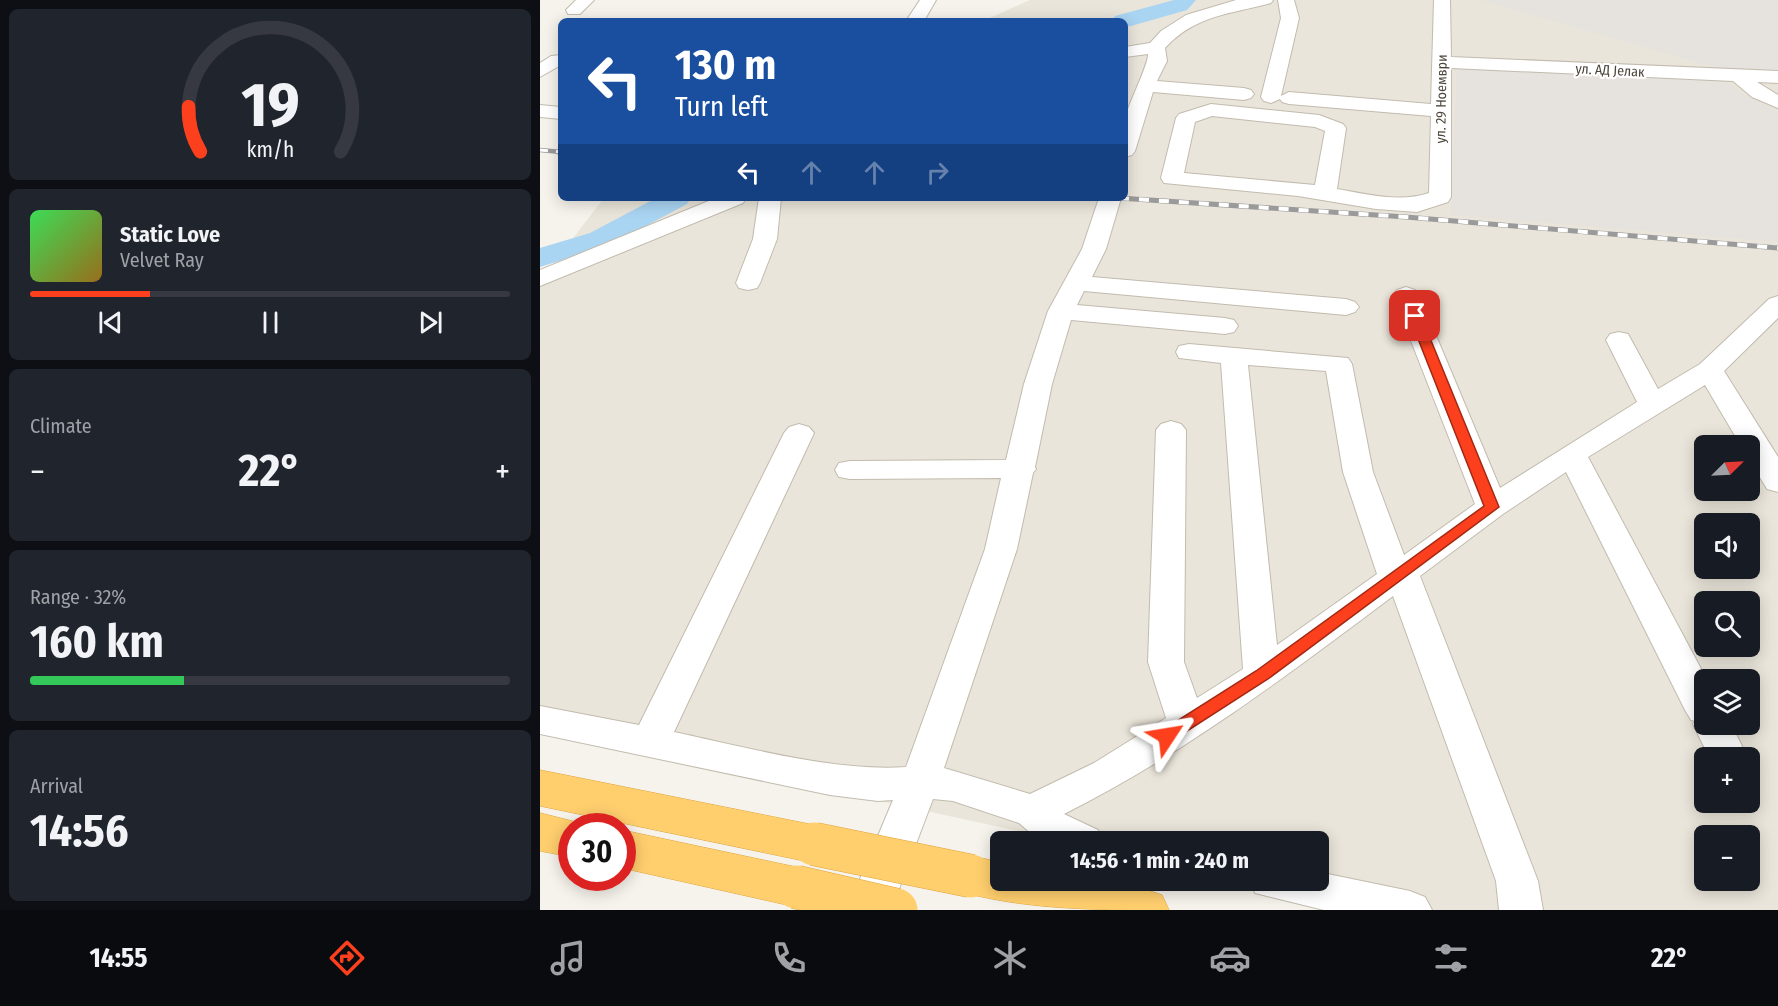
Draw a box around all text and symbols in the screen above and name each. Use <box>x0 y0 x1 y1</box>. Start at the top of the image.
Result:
text: 130 m <box>675 40 776 90</box>
icon: left <box>576 42 654 120</box>
street label: ул. 29 Ноември <box>1432 54 1451 144</box>
street label: ул. АД Јелак <box>1575 60 1645 81</box>
text: 19 <box>241 68 299 143</box>
text: Turn left <box>675 91 768 123</box>
text: km/h <box>246 137 294 163</box>
icon: left <box>732 156 765 189</box>
icon: ahead <box>795 156 828 189</box>
icon: ahead <box>858 156 891 189</box>
icon: right <box>921 156 954 189</box>
text: Static Love <box>120 221 220 248</box>
text: Velvet Ray <box>120 248 204 272</box>
pin <box>1389 290 1440 341</box>
icon: arrive <box>1398 299 1431 332</box>
icon: previous <box>94 306 127 339</box>
icon: pause <box>254 306 287 339</box>
icon: next <box>414 306 447 339</box>
text: Climate <box>30 414 92 438</box>
north arrow <box>1694 435 1760 501</box>
map controls <box>1694 435 1760 891</box>
text: 22° <box>239 444 301 498</box>
text: − <box>30 452 45 492</box>
text: + <box>495 452 510 492</box>
button: sound <box>1694 513 1760 579</box>
text: Range · 32% <box>30 585 126 609</box>
button: search <box>1694 591 1760 657</box>
text: 160 km <box>30 615 164 669</box>
button: layers <box>1694 669 1760 735</box>
position arrow <box>1135 704 1199 768</box>
button: + <box>1694 747 1760 813</box>
text: Arrival <box>30 774 83 798</box>
text: 14:56 <box>30 804 128 858</box>
speed limit sign: 30 <box>558 813 636 891</box>
button: − <box>1694 825 1760 891</box>
text: 14:56 · 1 min · 240 m <box>1070 847 1249 874</box>
icon: directions <box>326 937 368 979</box>
icon: music <box>547 937 589 979</box>
icon: phone <box>768 937 810 979</box>
icon: climate <box>989 937 1031 979</box>
icon: car <box>1209 937 1251 979</box>
icon: filters <box>1430 937 1472 979</box>
text: 14:55 <box>89 942 147 974</box>
text: 22° <box>1651 942 1689 974</box>

